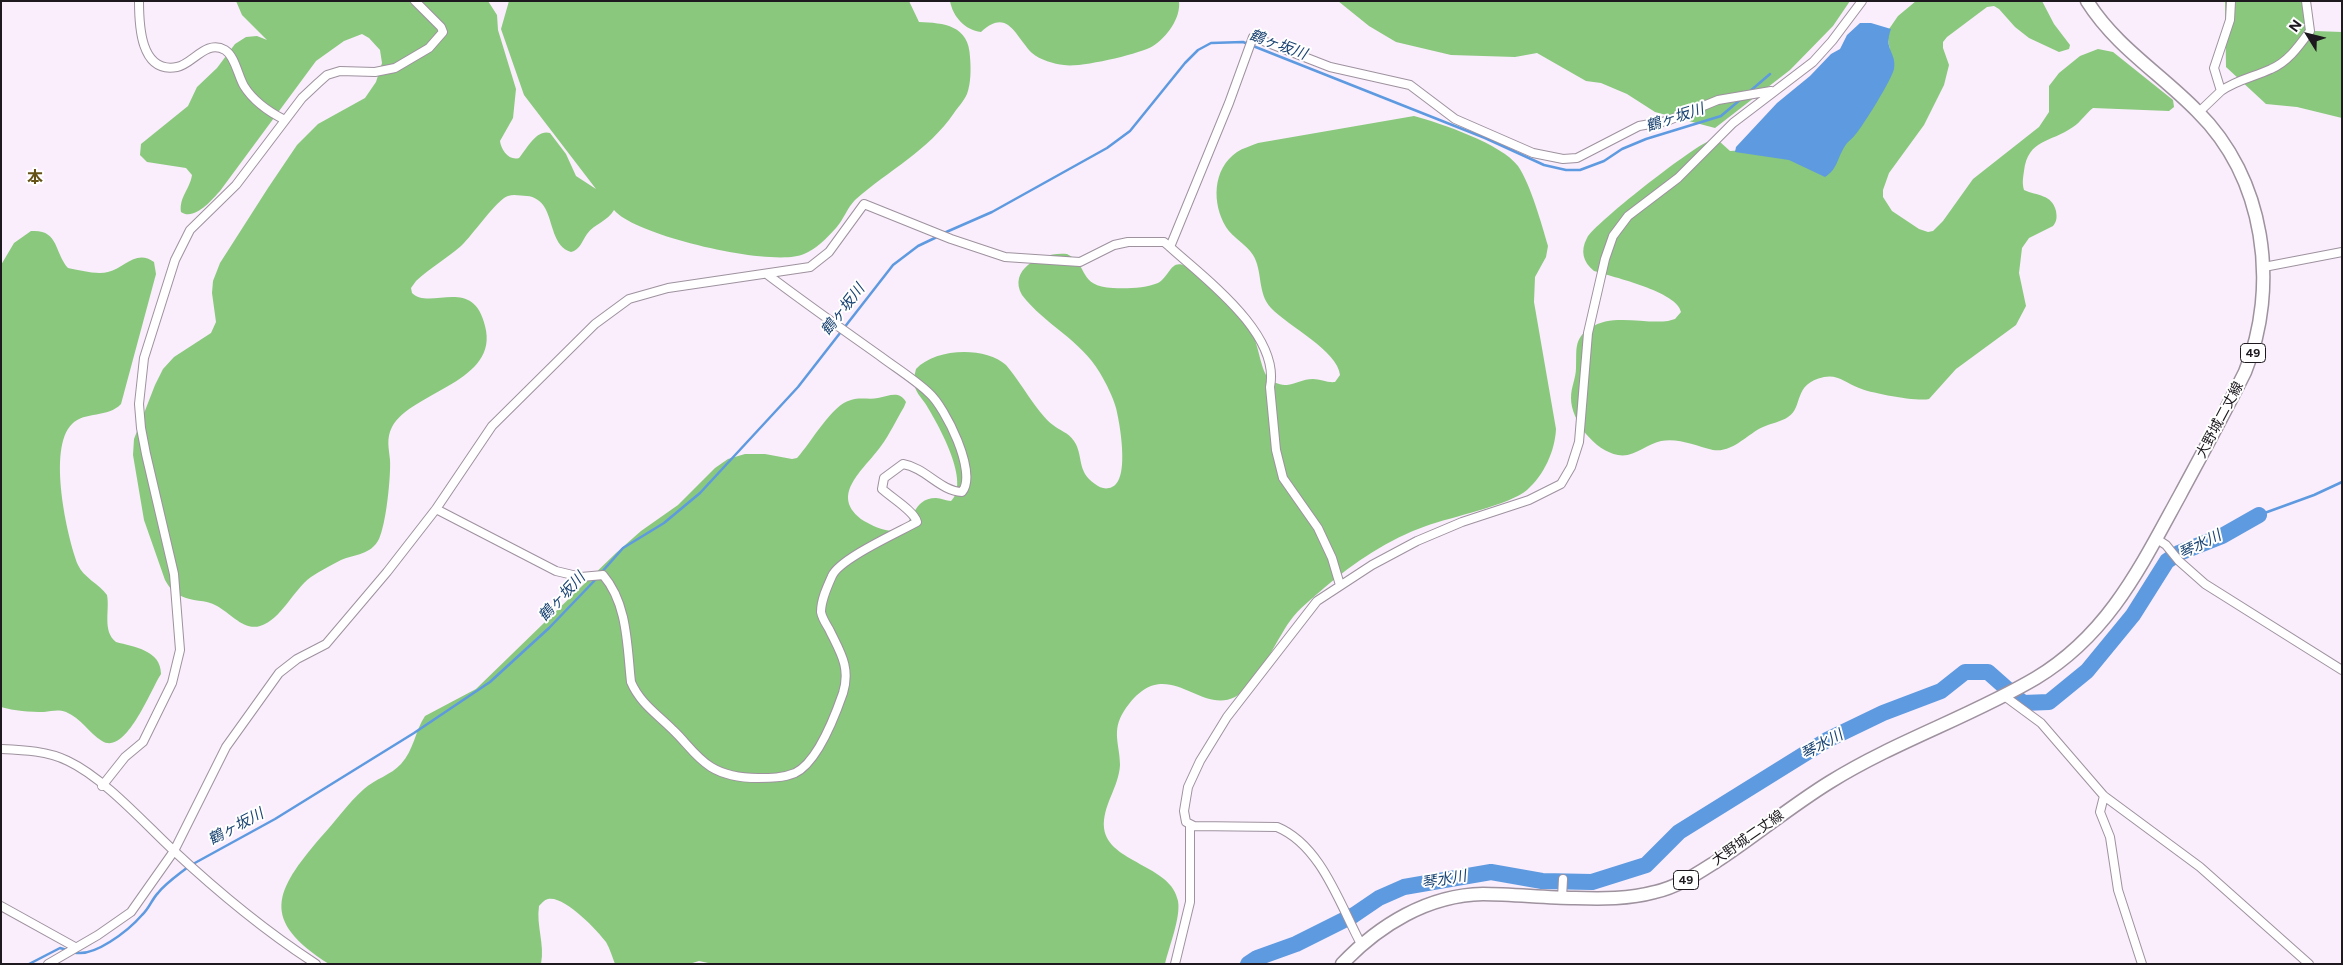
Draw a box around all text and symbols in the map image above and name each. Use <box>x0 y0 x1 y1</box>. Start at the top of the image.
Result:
north arrow <box>2283 10 2333 60</box>
text: N <box>2285 17 2306 35</box>
water label: 鶴ヶ坂川 <box>1247 26 1309 64</box>
water label: 鶴ヶ坂川 <box>1644 100 1706 136</box>
district label: 本 <box>27 168 43 188</box>
water label: 鶴ヶ坂川 <box>817 281 869 339</box>
road number: 49 <box>2240 343 2266 362</box>
street label: 大野城二丈線 <box>2193 379 2247 461</box>
water label: 琴水川 <box>2176 527 2224 563</box>
water label: 鶴ヶ坂川 <box>535 569 589 625</box>
water label: 琴水川 <box>1798 726 1846 764</box>
water label: 鶴ヶ坂川 <box>205 805 267 849</box>
street label: 大野城二丈線 <box>1709 807 1787 869</box>
water label: 琴水川 <box>1420 867 1468 893</box>
road number: 49 <box>1674 870 1698 890</box>

